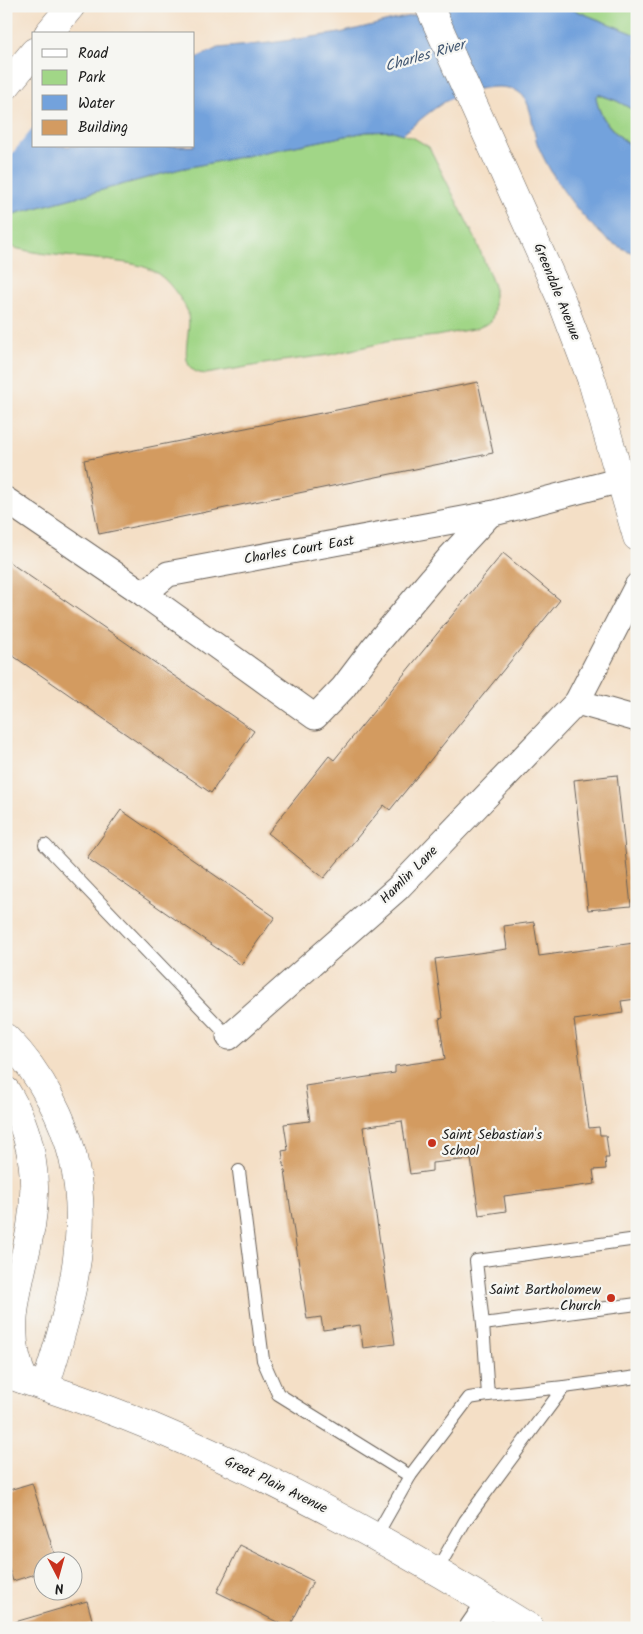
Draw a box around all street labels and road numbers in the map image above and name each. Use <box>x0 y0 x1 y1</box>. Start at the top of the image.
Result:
street label: Greendale Avenue <box>527 240 587 345</box>
street label: Charles Court East <box>242 529 356 571</box>
street label: Hamlin Lane <box>375 840 444 909</box>
street label: Great Plain Avenue <box>221 1450 332 1520</box>

